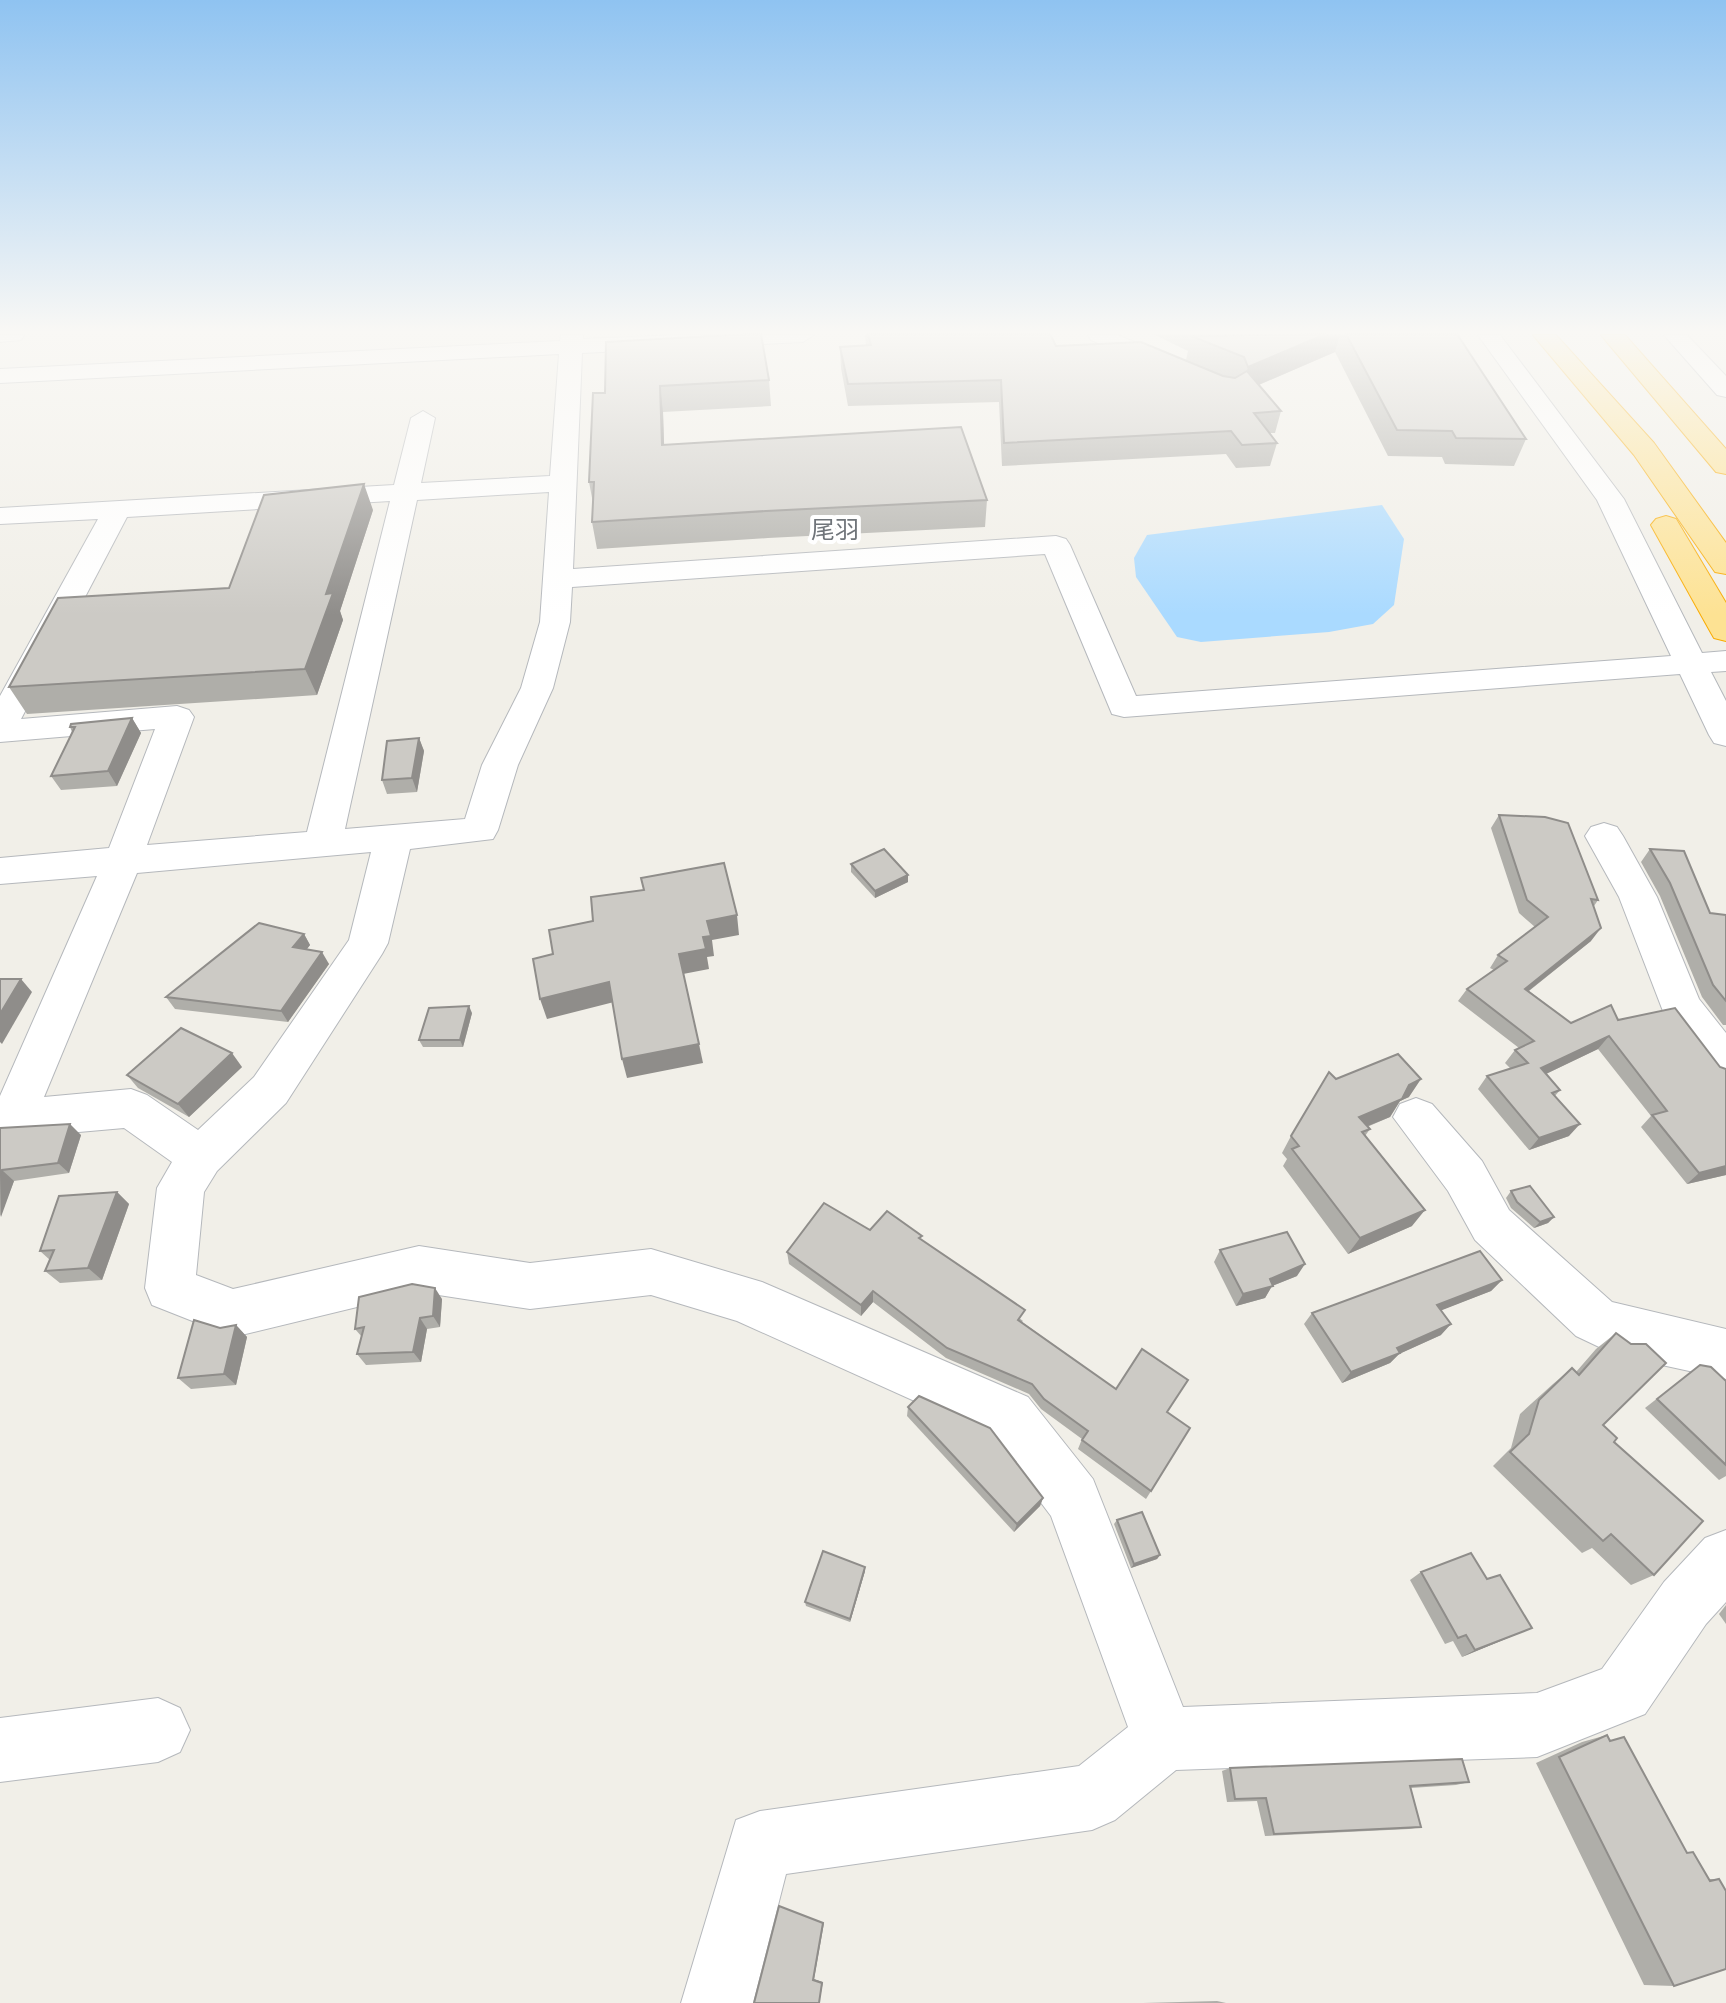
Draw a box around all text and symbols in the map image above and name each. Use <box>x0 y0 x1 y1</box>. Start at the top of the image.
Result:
district label: 尾羽 <box>811 514 859 545</box>

